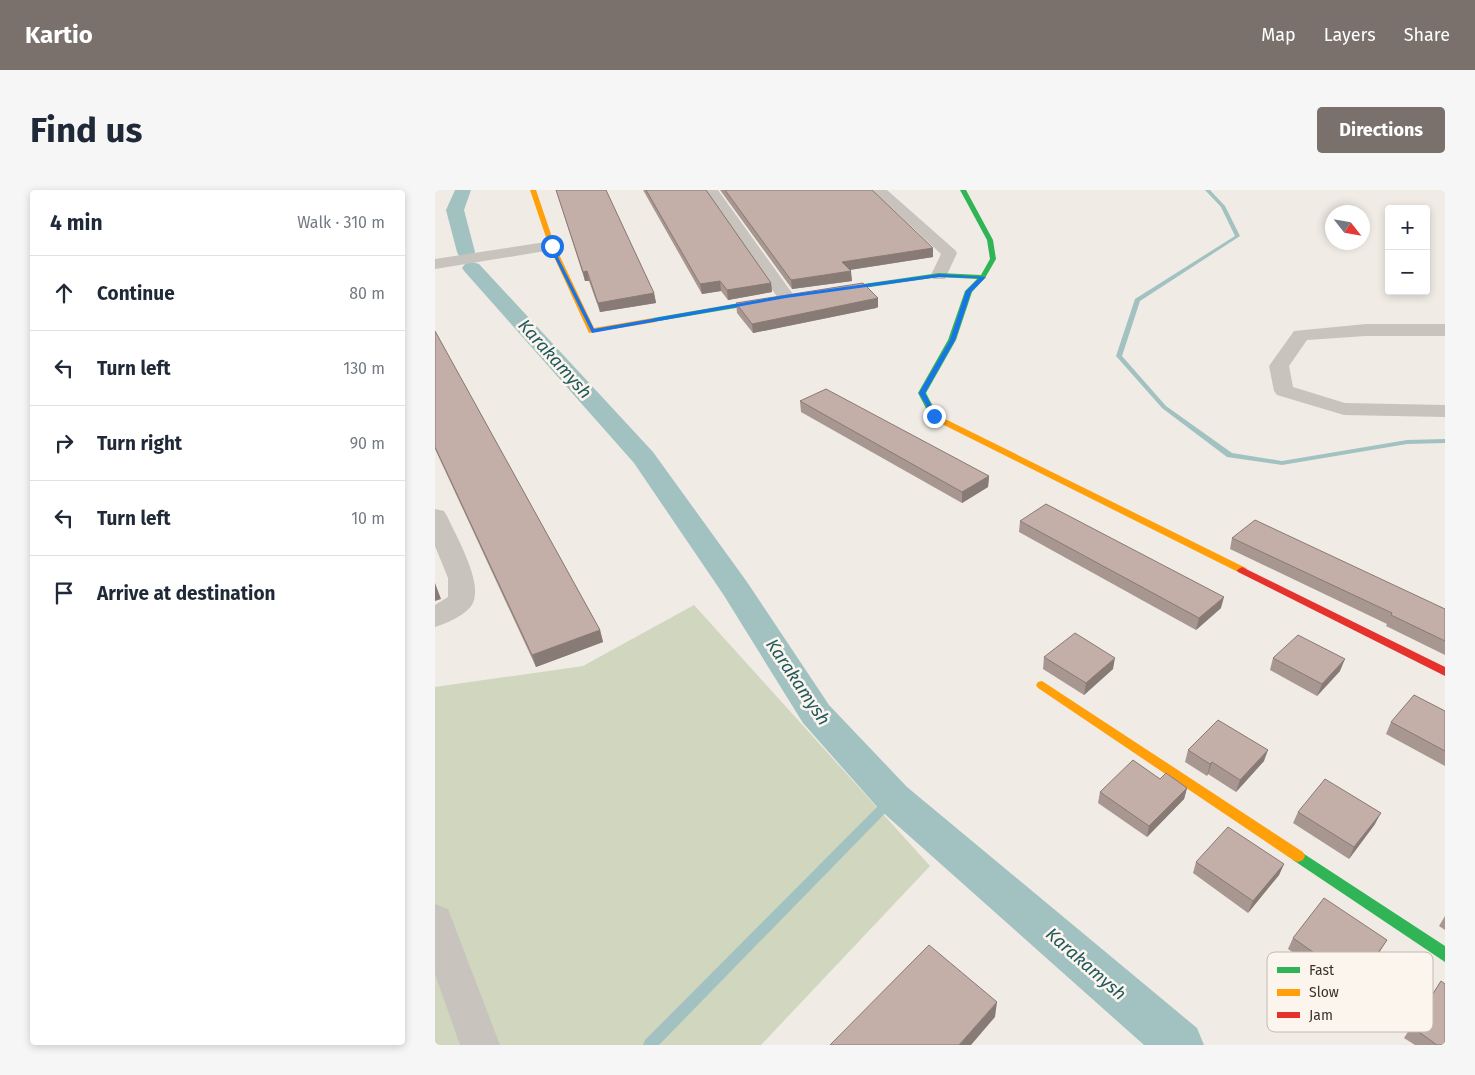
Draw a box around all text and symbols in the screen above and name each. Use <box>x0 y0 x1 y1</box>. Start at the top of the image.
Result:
text: Kartio <box>25 21 93 49</box>
text: Map <box>1261 24 1296 46</box>
text: Layers <box>1324 24 1376 46</box>
text: Share <box>1404 24 1450 46</box>
button: Directions <box>1317 107 1445 153</box>
text: Find us <box>30 109 142 151</box>
north arrow <box>1325 205 1370 250</box>
map controls <box>1385 205 1430 295</box>
button: + <box>1385 205 1430 250</box>
text: 4 min <box>50 210 103 236</box>
text: Walk · 310 m <box>297 213 385 232</box>
route start <box>541 235 564 258</box>
button: − <box>1385 250 1430 295</box>
icon: ahead <box>50 279 78 307</box>
text: Continue <box>97 282 175 305</box>
text: 80 m <box>349 284 385 303</box>
water label: Karakamysh <box>513 315 597 403</box>
icon: left <box>50 354 78 382</box>
text: Turn left <box>97 357 171 380</box>
text: 130 m <box>343 359 385 378</box>
route end <box>923 405 946 428</box>
icon: right <box>50 429 78 457</box>
text: Turn right <box>97 432 182 455</box>
text: 90 m <box>350 434 385 453</box>
icon: left <box>50 504 78 532</box>
text: Turn left <box>97 507 171 530</box>
text: 10 m <box>351 509 385 528</box>
icon: arrive <box>50 579 78 607</box>
text: Arrive at destination <box>97 582 276 605</box>
water label: Karakamysh <box>761 635 835 729</box>
water label: Karakamysh <box>1041 923 1131 1005</box>
legend <box>1267 952 1433 1032</box>
text: Fast <box>1309 962 1335 979</box>
text: Slow <box>1309 984 1339 1001</box>
text: Jam <box>1309 1007 1333 1024</box>

